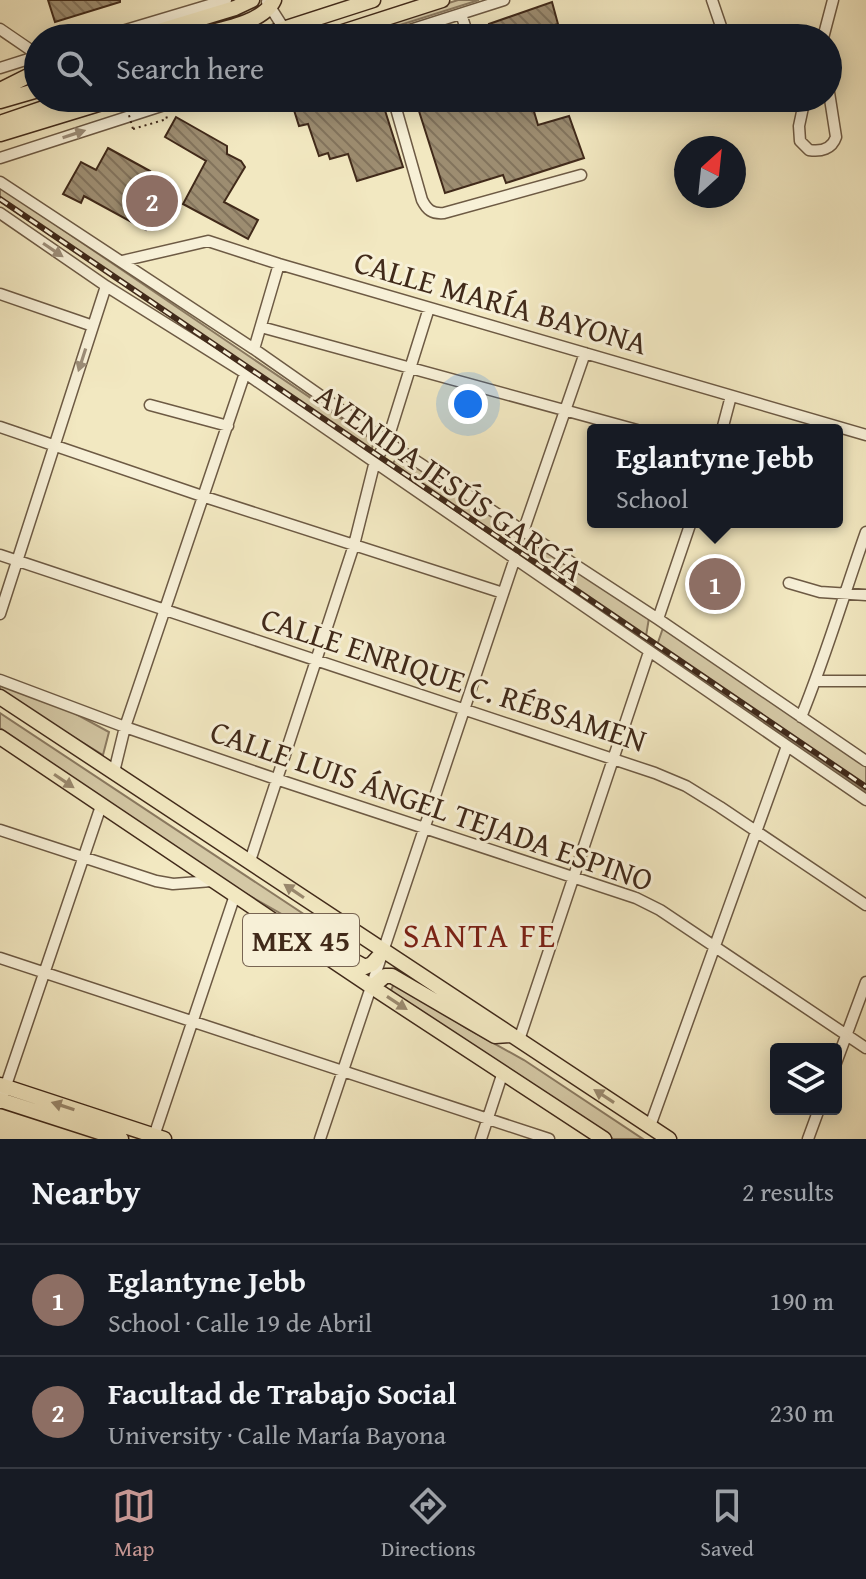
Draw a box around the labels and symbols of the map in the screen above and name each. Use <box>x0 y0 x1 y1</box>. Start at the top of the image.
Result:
one-way arrow <box>63 128 87 140</box>
north arrow <box>674 136 746 208</box>
pin: 2 <box>126 171 178 231</box>
street label: CALLE MARÍA BAYONA <box>349 238 654 367</box>
one-way arrow <box>42 242 63 257</box>
one-way arrow <box>75 348 87 372</box>
street label: AVENIDA JESÚS GARCÍA <box>306 371 595 593</box>
your location <box>448 384 488 424</box>
pin: 1 <box>689 554 741 614</box>
street label: CALLE ENRIQUE C. RÉBSAMEN <box>255 594 653 764</box>
street label: CALLE LUIS ÁNGEL TEJADA ESPINO <box>204 707 660 903</box>
one-way arrow <box>54 773 75 788</box>
one-way arrow <box>283 884 304 899</box>
district label: SANTA FE <box>403 910 557 959</box>
road number: MEX 45 <box>243 914 359 966</box>
one-way arrow <box>386 996 408 1010</box>
one-way arrow <box>593 1089 615 1104</box>
one-way arrow <box>51 1099 75 1111</box>

